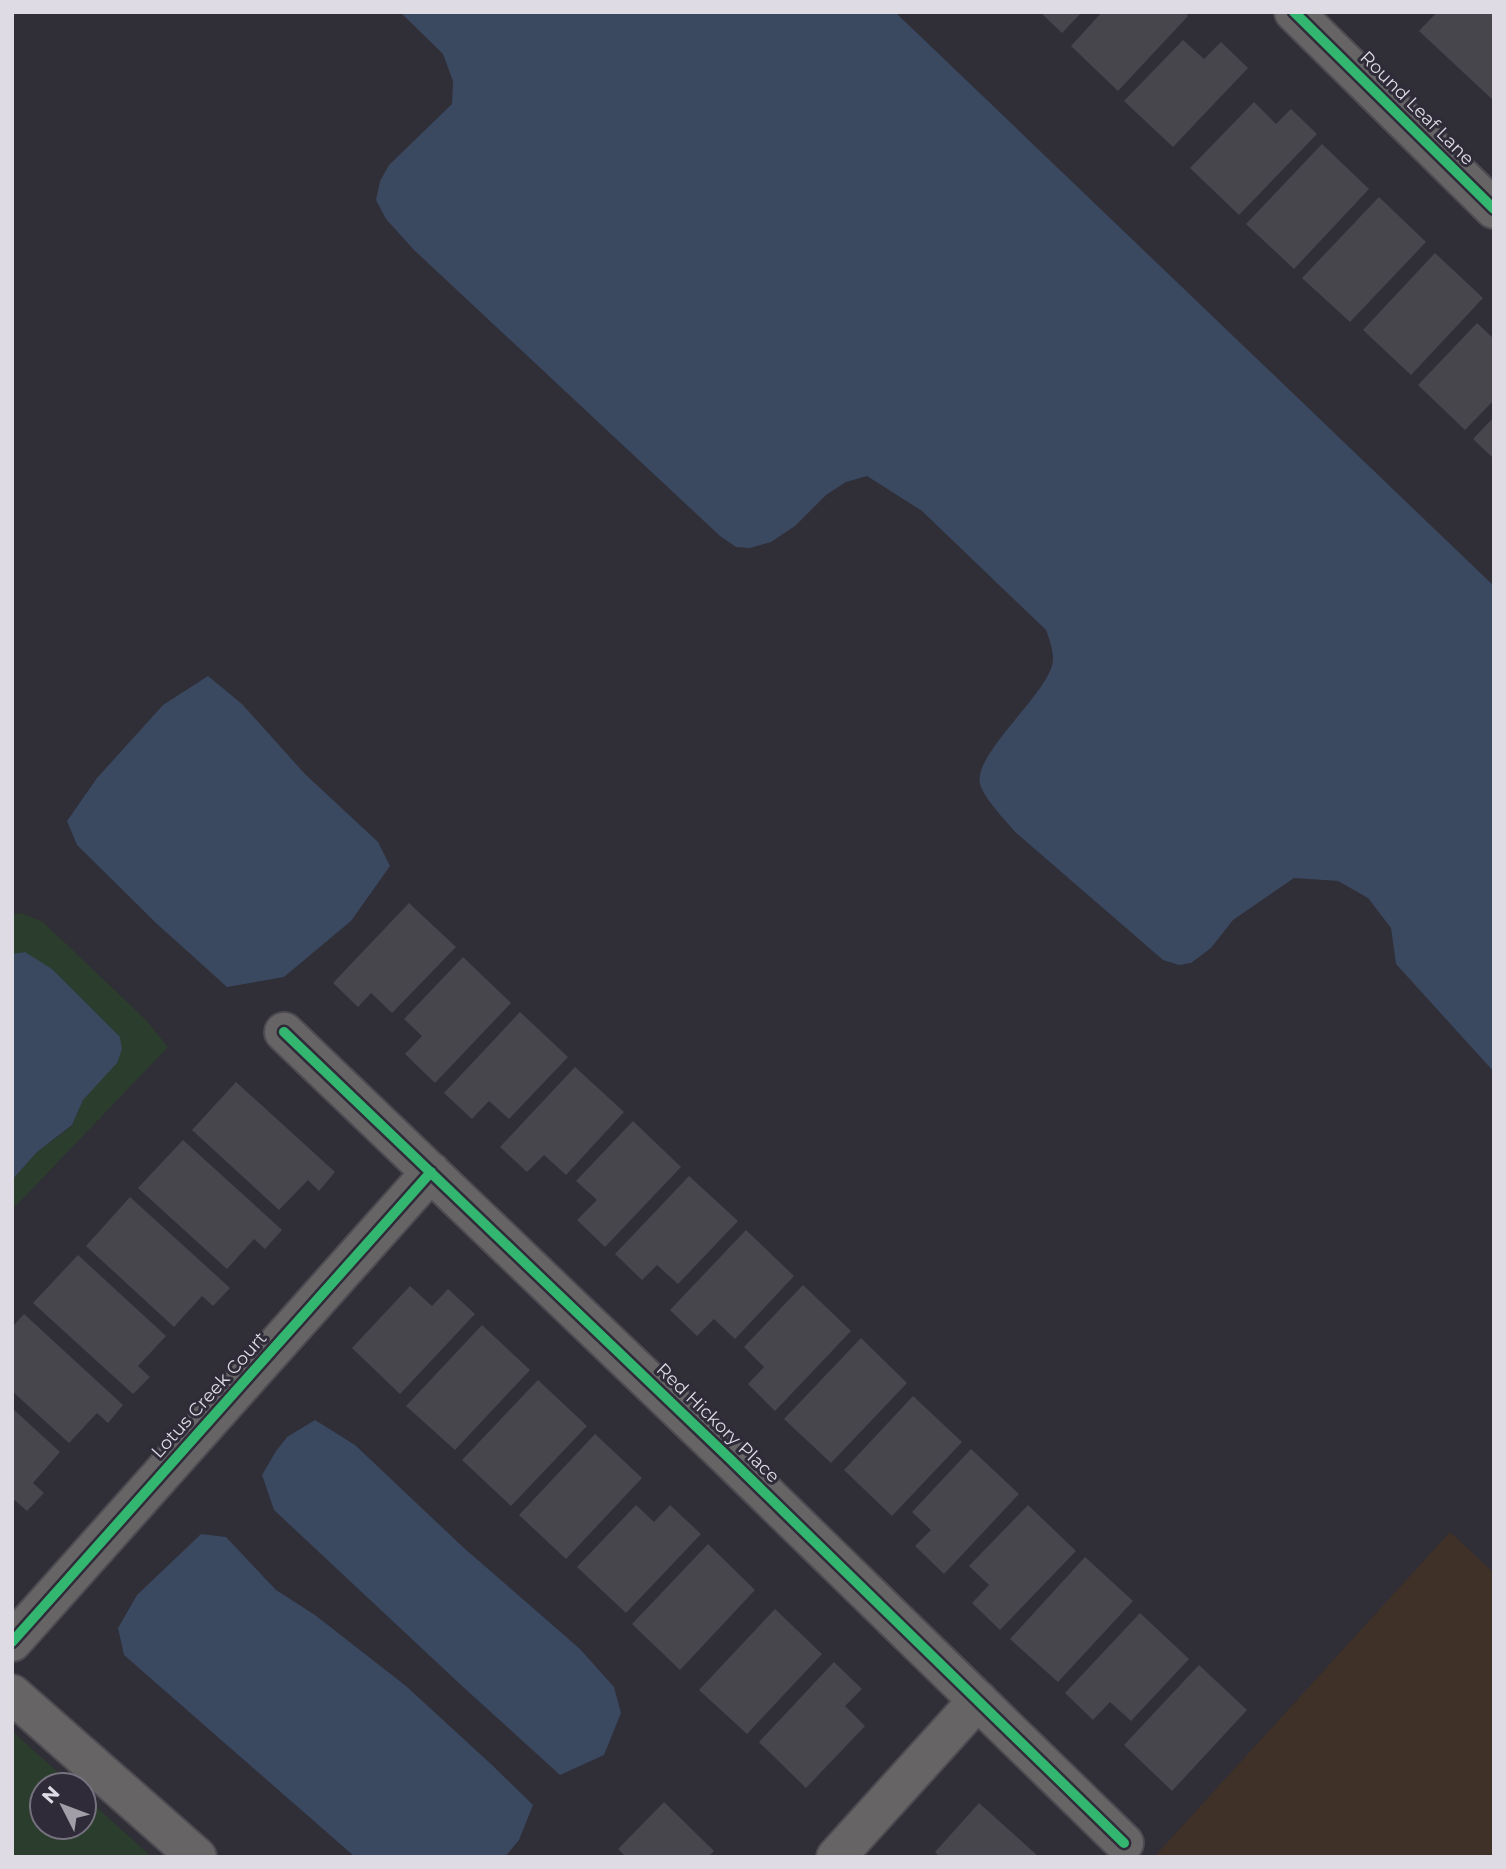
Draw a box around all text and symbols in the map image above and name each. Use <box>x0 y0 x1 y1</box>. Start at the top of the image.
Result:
street label: Round Leaf Lane <box>1355 46 1479 170</box>
street label: Lotus Creek Court <box>147 1327 271 1463</box>
street label: Red Hickory Place <box>652 1359 784 1488</box>
north arrow <box>28 1771 98 1841</box>
text: N <box>37 1782 64 1808</box>

